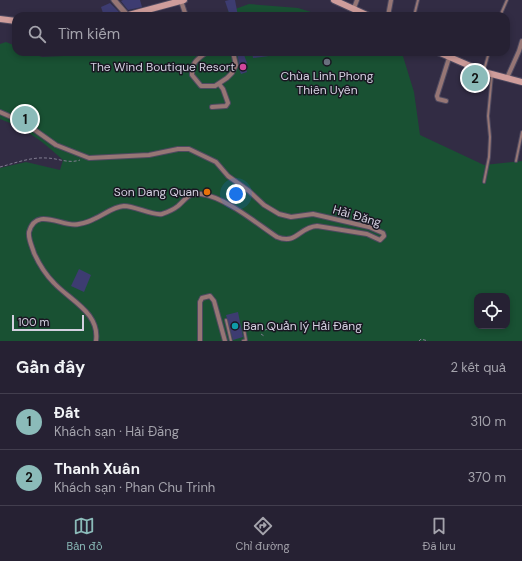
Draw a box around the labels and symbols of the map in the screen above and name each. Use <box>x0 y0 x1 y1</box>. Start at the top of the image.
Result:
marker: Chùa Linh Phong Thiên Uyên <box>322 57 332 67</box>
place label: The Wind Boutique Resort <box>90 59 235 75</box>
marker: The Wind Boutique Resort <box>238 62 248 72</box>
pin: 2 <box>462 63 488 93</box>
place label: Chùa Linh Phong Thiên Uyên <box>281 68 374 98</box>
pin: 1 <box>12 104 38 134</box>
place label: Son Dang Quan <box>114 184 199 200</box>
your location <box>226 184 246 204</box>
marker: Son Dang Quan <box>202 187 212 197</box>
street label: Hải Đăng <box>331 201 383 231</box>
scale bar <box>12 313 84 332</box>
place label: Ban Quản lý Hải Đăng <box>243 318 362 334</box>
marker: Ban Quản lý Hải Đăng <box>230 321 240 331</box>

